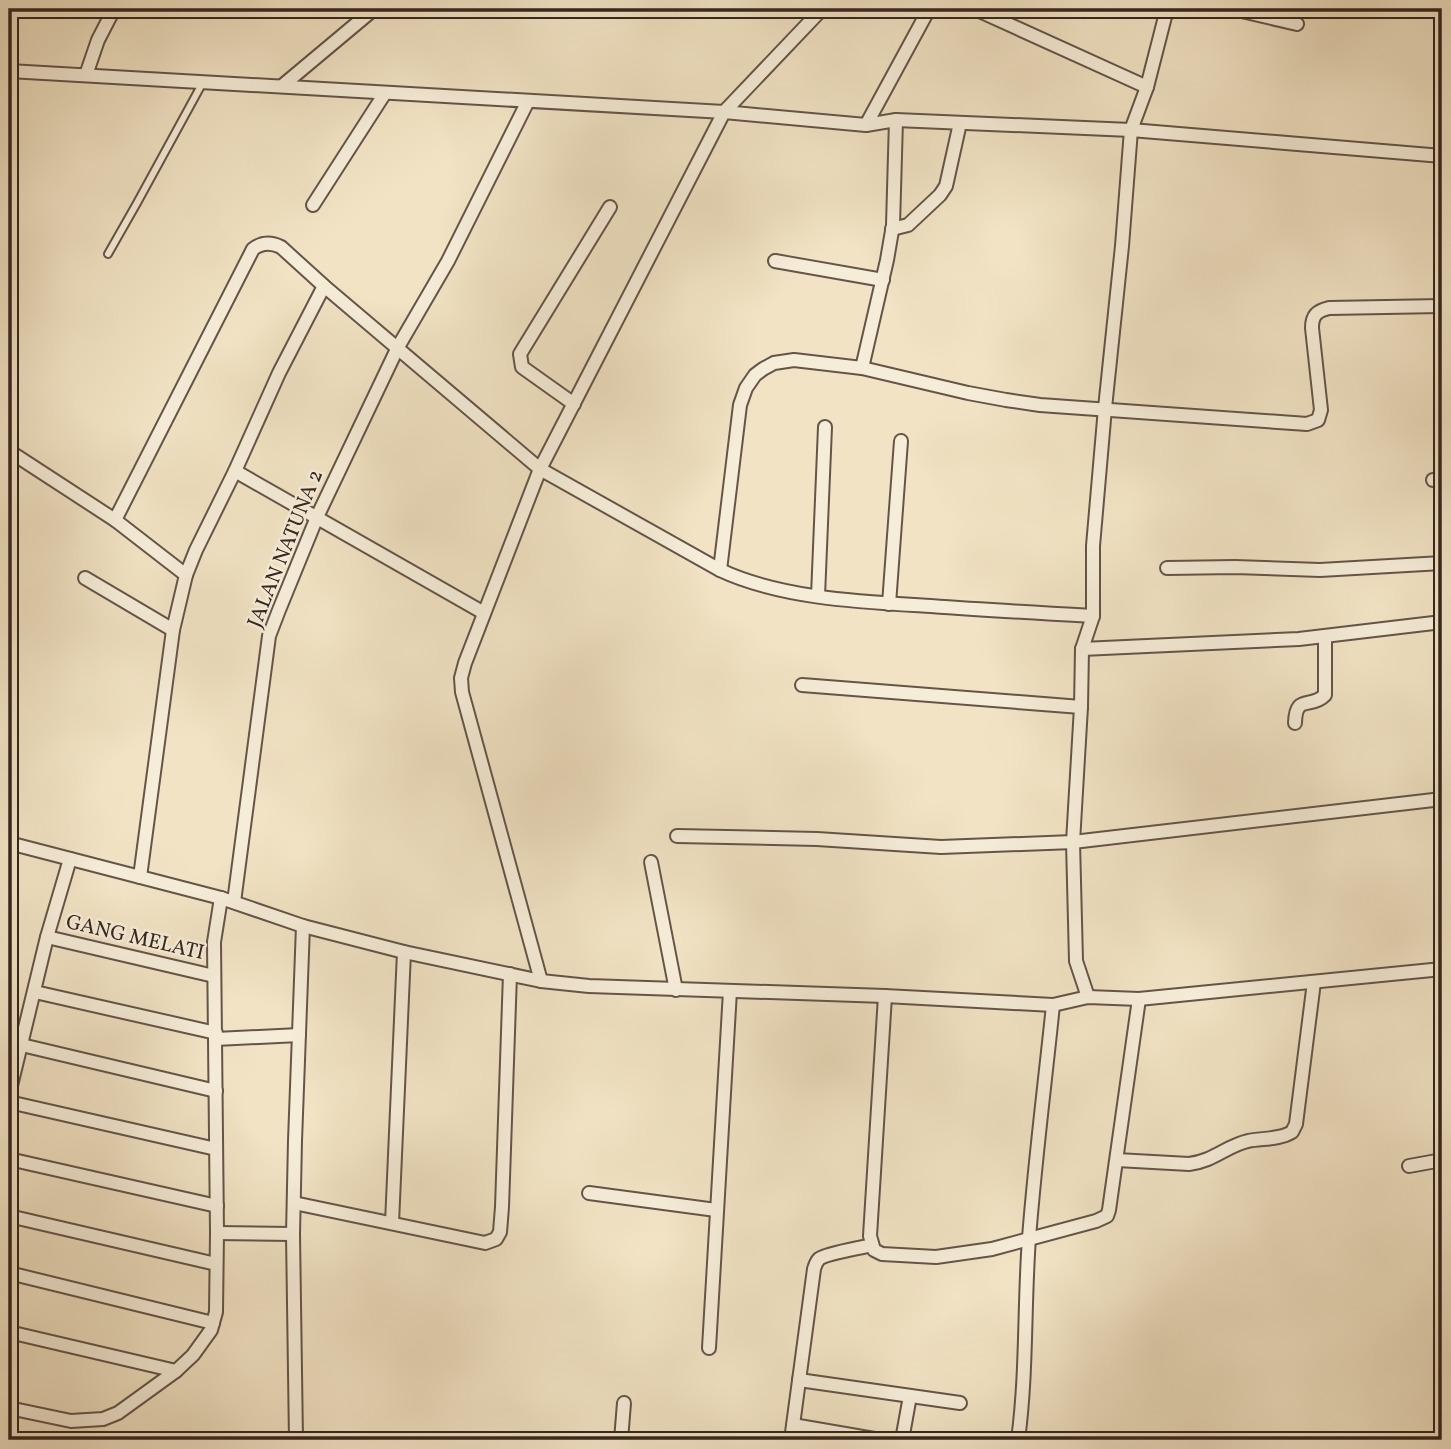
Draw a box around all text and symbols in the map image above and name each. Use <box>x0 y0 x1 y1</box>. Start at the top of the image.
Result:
street label: JALAN NATUNA 2 <box>241 466 331 632</box>
street label: GANG MELATI <box>63 908 207 968</box>

